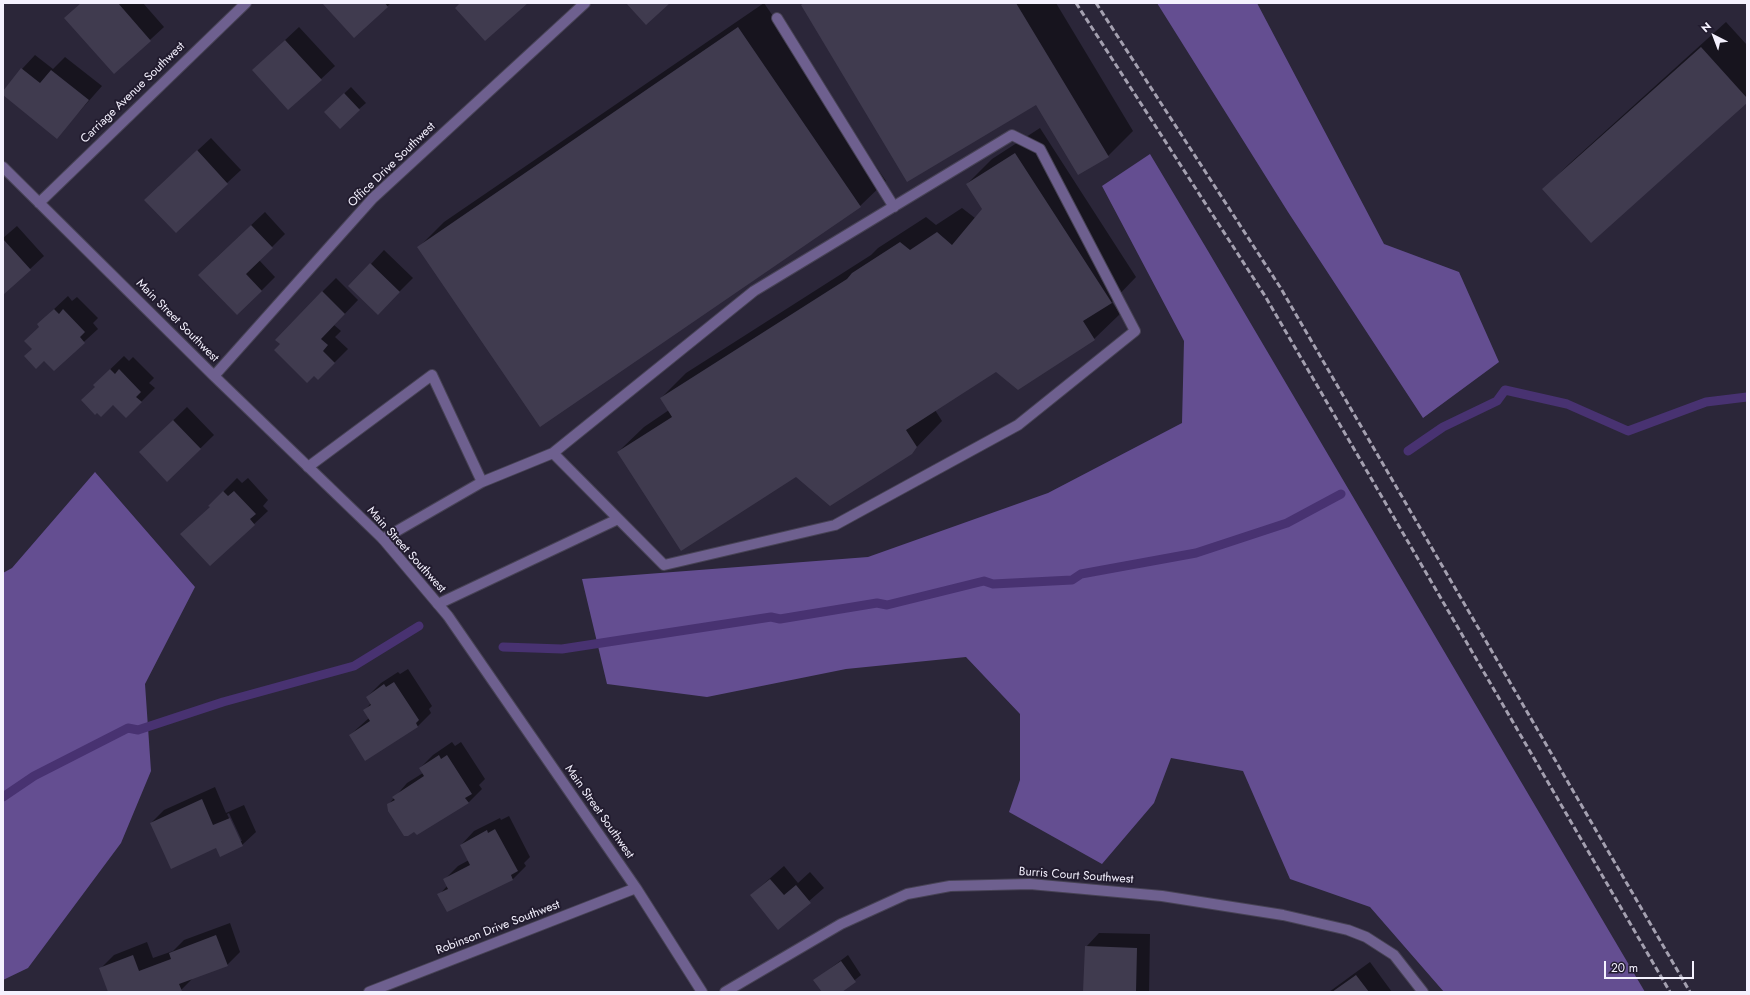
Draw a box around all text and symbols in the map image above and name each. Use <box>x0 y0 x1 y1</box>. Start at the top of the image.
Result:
north arrow <box>1694 16 1734 56</box>
text: N <box>1697 18 1715 36</box>
street label: Carriage Avenue Southwest <box>78 39 188 147</box>
street label: Office Drive Southwest <box>345 120 439 210</box>
street label: Main Street Southwest <box>133 277 221 365</box>
street label: Main Street Southwest <box>363 504 449 596</box>
street label: Main Street Southwest <box>561 762 637 862</box>
street label: Burris Court Southwest <box>1018 865 1134 887</box>
street label: Robinson Drive Southwest <box>434 898 562 958</box>
scale bar <box>1606 953 1696 979</box>
text: 20 m <box>1611 959 1638 977</box>

